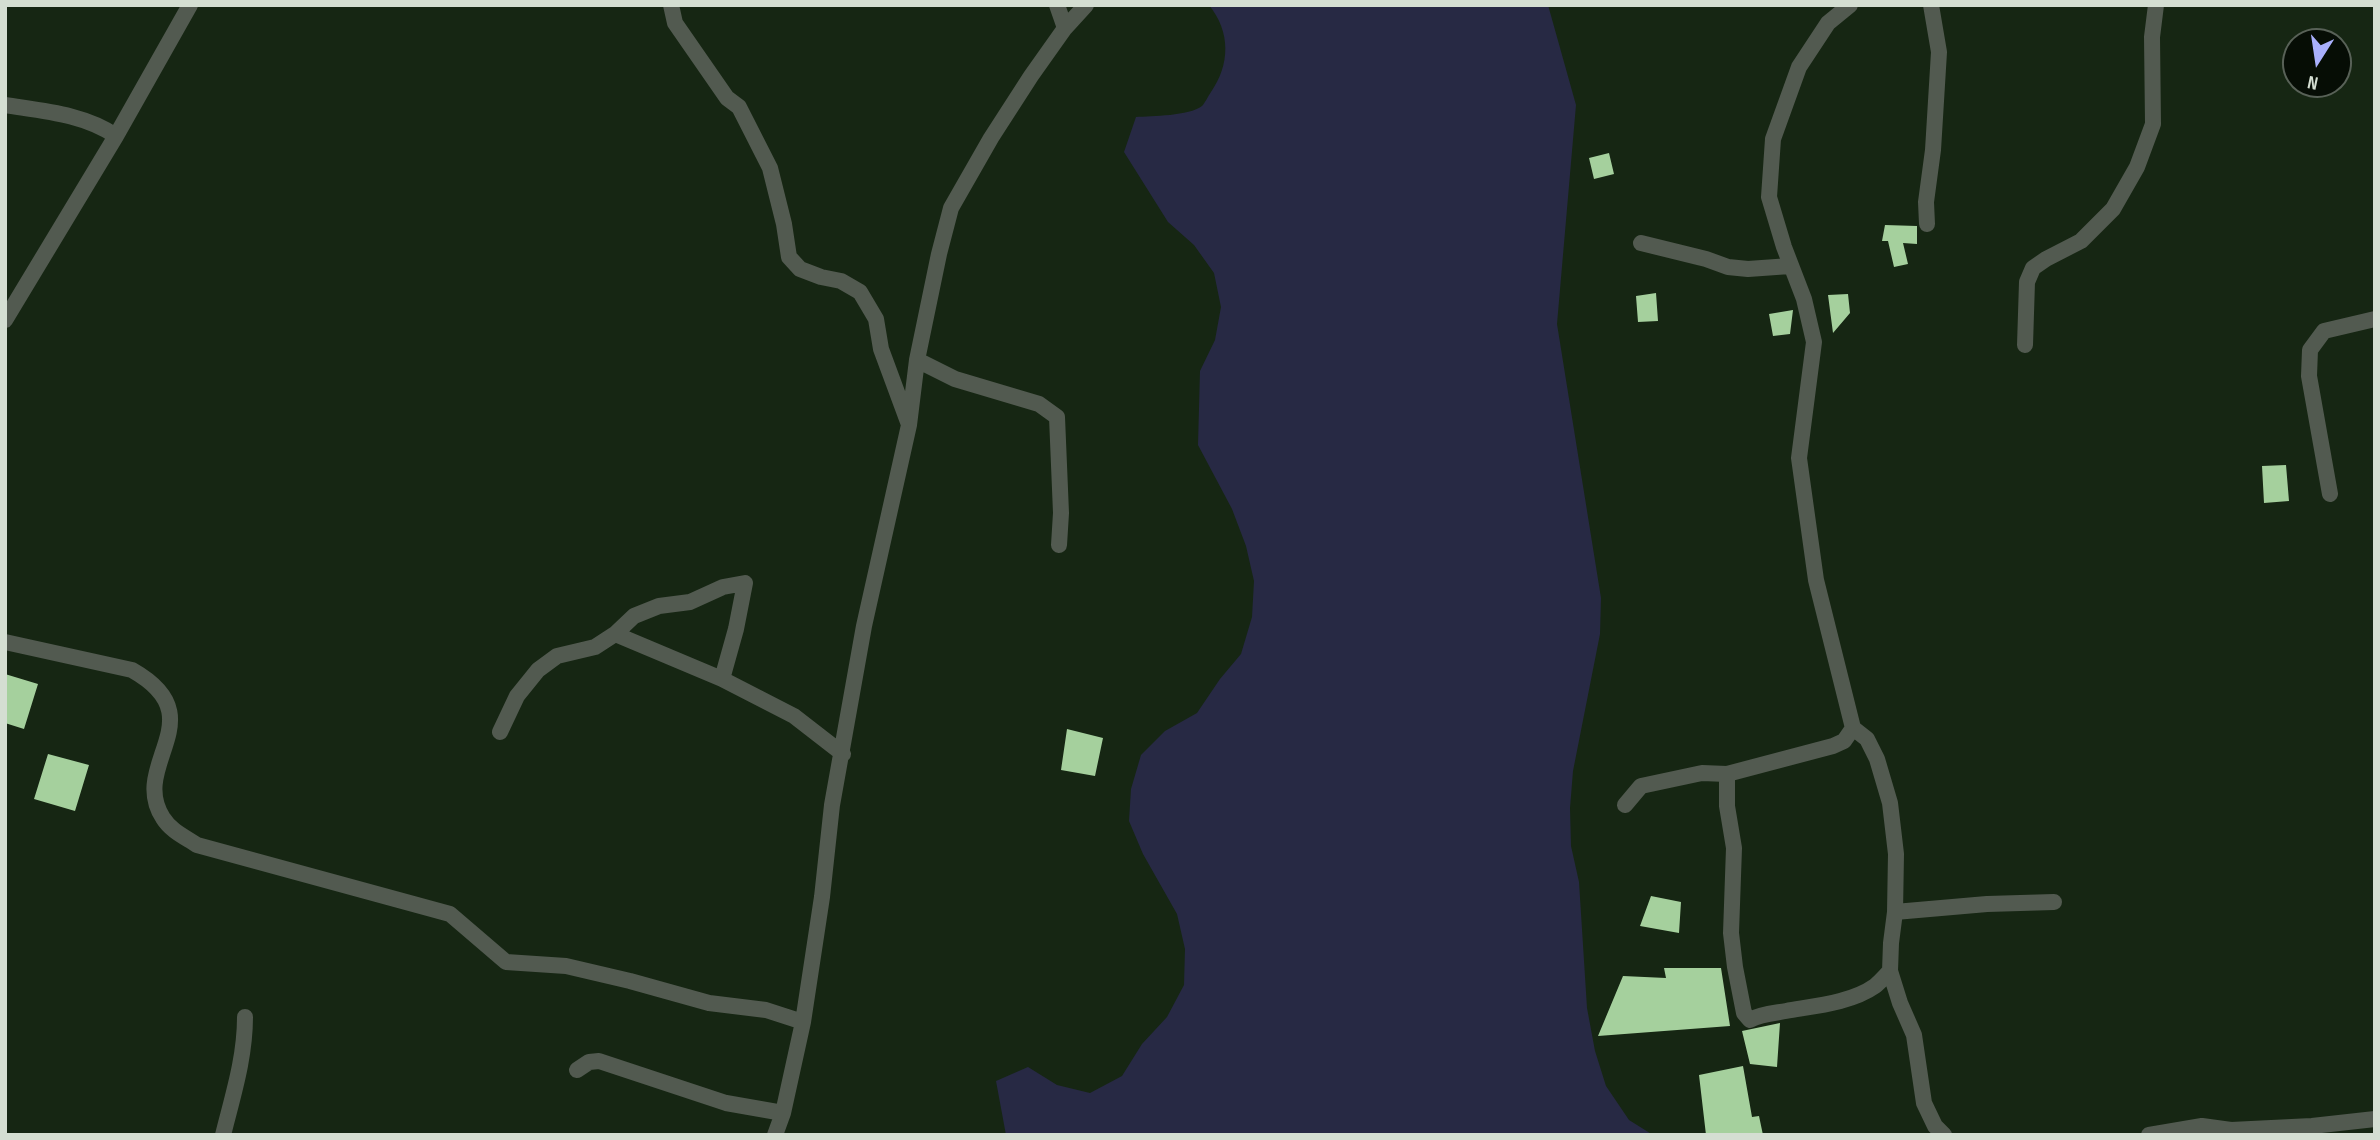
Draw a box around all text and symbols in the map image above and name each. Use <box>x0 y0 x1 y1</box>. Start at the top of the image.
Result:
north arrow <box>2282 28 2352 98</box>
text: N <box>2306 70 2320 94</box>

